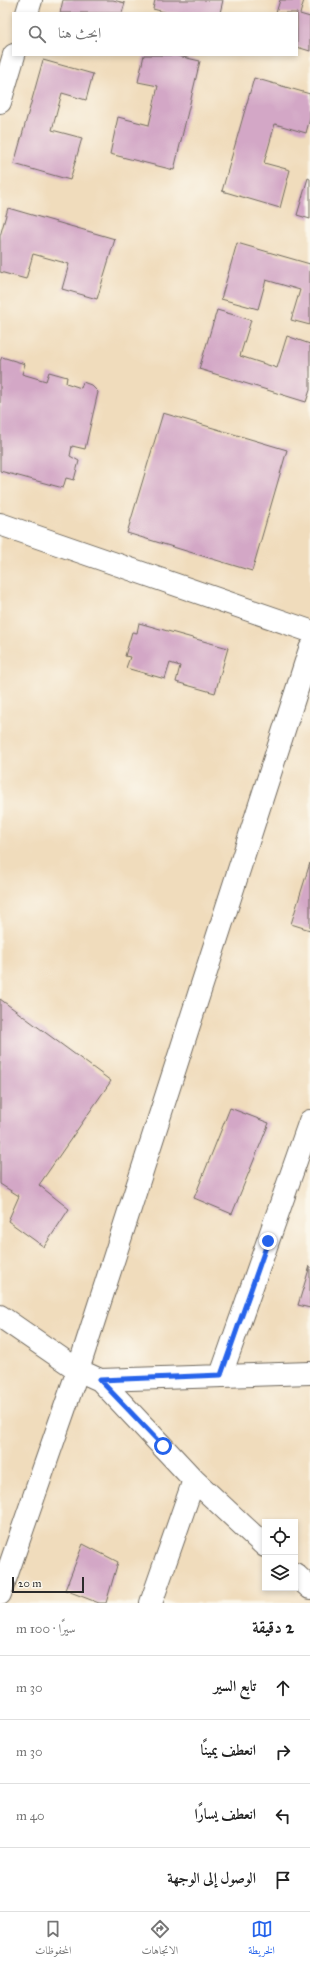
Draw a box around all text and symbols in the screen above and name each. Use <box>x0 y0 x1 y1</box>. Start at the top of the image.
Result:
search box <box>12 12 298 56</box>
icon: search <box>26 23 48 45</box>
text: ابحث هنا <box>58 24 101 42</box>
route end <box>259 1232 277 1250</box>
route start <box>154 1437 172 1455</box>
map controls <box>262 1519 298 1591</box>
button: locate <box>262 1519 298 1555</box>
button: layers <box>262 1555 298 1591</box>
scale bar <box>12 1575 84 1594</box>
text: 20 m <box>18 1577 41 1590</box>
text: 2 دقيقة <box>252 1617 294 1638</box>
text: سيرًا · 100 m <box>16 1621 76 1637</box>
text: تابع السير <box>214 1677 256 1695</box>
icon: ahead <box>272 1677 294 1699</box>
text: 30 m <box>16 1680 43 1696</box>
text: انعطف يمينًا <box>201 1741 256 1759</box>
icon: right <box>272 1741 294 1763</box>
text: 30 m <box>16 1744 43 1760</box>
text: انعطف يسارًا <box>194 1805 256 1823</box>
icon: left <box>272 1805 294 1827</box>
text: 40 m <box>16 1808 45 1824</box>
text: الوصول إلى الوجهة <box>167 1869 256 1887</box>
icon: arrive <box>272 1869 294 1891</box>
tab: المحفوظات <box>35 1918 71 1961</box>
tab: الاتجاهات <box>141 1918 178 1961</box>
tab: الخريطة <box>248 1918 275 1961</box>

